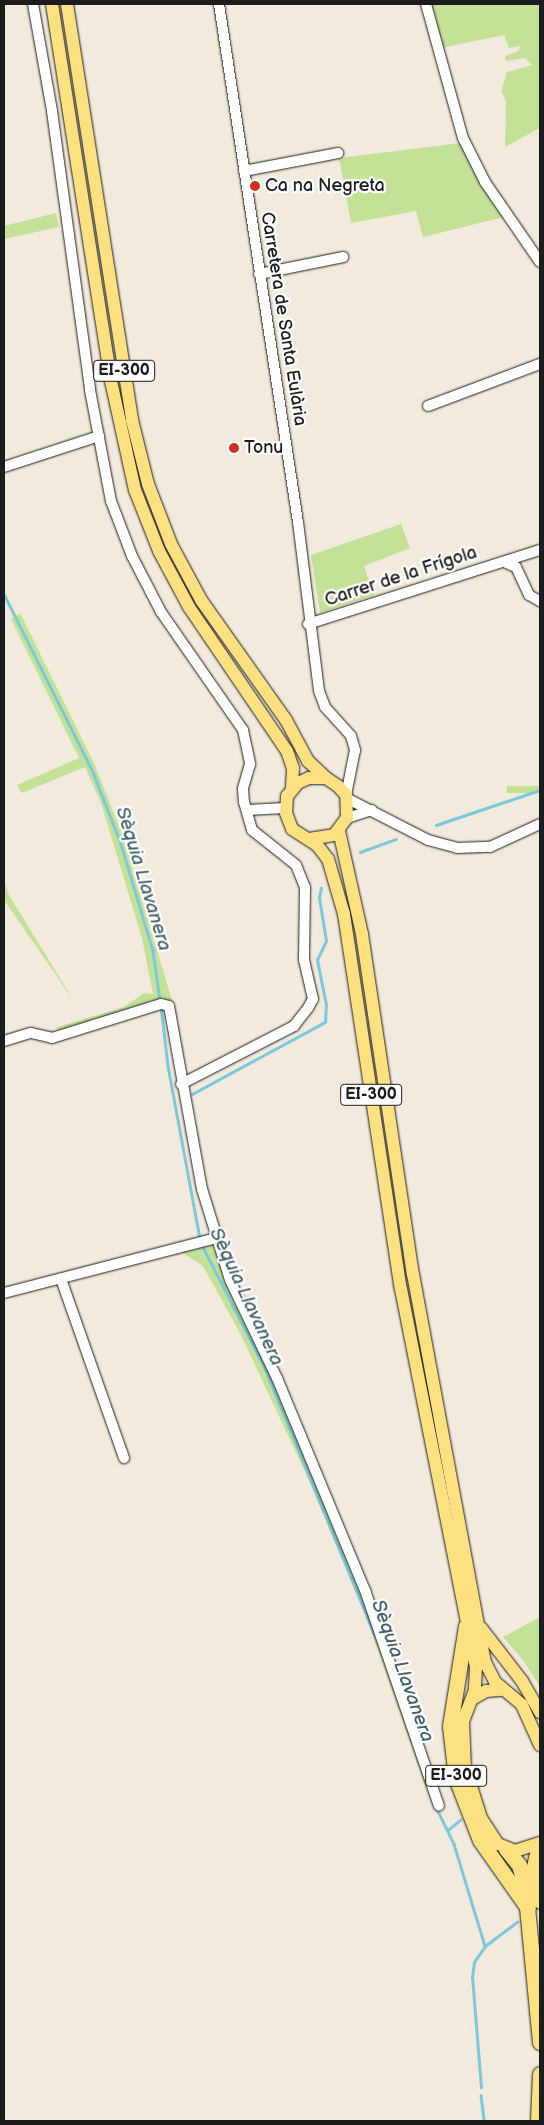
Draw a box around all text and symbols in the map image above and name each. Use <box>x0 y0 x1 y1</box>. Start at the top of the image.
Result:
place label: Ca na Negreta <box>265 175 385 197</box>
marker: Ca na Negreta <box>249 180 261 192</box>
street label: Carretera de Santa Eulària <box>255 210 311 428</box>
road number: EI-300 <box>93 358 155 384</box>
place label: Tonu <box>244 437 283 459</box>
marker: Tonu <box>228 442 240 454</box>
street label: Carrer de la Frígola <box>322 542 480 612</box>
water label: Sèquia Llavanera <box>110 804 176 954</box>
road number: EI-300 <box>340 1082 402 1108</box>
water label: Sèquia Llavanera <box>204 1224 288 1370</box>
water label: Sèquia Llavanera <box>366 1597 438 1745</box>
road number: EI-300 <box>425 1762 487 1790</box>

